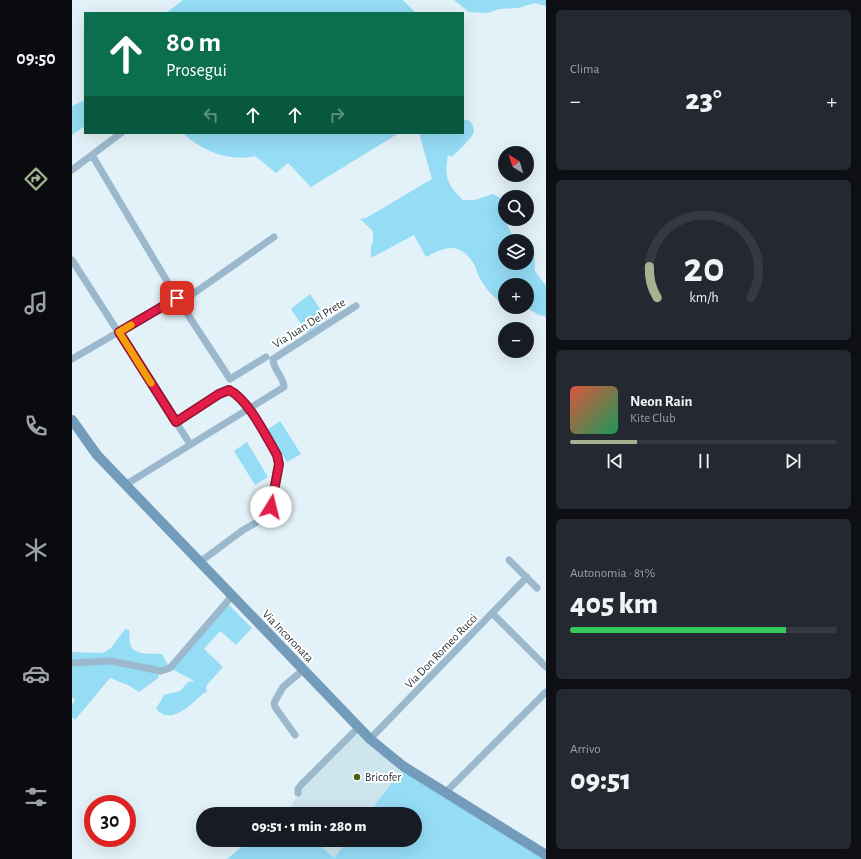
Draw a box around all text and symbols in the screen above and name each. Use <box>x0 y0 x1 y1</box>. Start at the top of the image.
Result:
icon: ahead <box>100 28 152 80</box>
text: 80 m <box>166 29 221 57</box>
text: 09:50 <box>16 50 56 68</box>
text: Prosegui <box>166 62 227 80</box>
text: Clima <box>570 63 600 76</box>
text: 23° <box>685 85 722 115</box>
text: − <box>570 90 581 112</box>
text: + <box>826 90 837 112</box>
icon: left <box>200 104 222 126</box>
icon: ahead <box>242 104 264 126</box>
icon: ahead <box>284 104 306 126</box>
icon: right <box>326 104 348 126</box>
north arrow <box>498 146 534 182</box>
map controls <box>498 146 534 358</box>
icon: directions <box>22 165 50 193</box>
button: search <box>498 190 534 226</box>
button: layers <box>498 234 534 270</box>
text: 20 <box>683 247 724 288</box>
button: + <box>498 278 534 314</box>
pin <box>160 281 194 315</box>
icon: arrive <box>166 287 188 309</box>
icon: music <box>22 289 50 317</box>
text: km/h <box>689 290 718 304</box>
street label: Via Juan Del Prete <box>270 296 348 350</box>
button: − <box>498 322 534 358</box>
text: Neon Rain <box>630 394 692 409</box>
icon: phone <box>22 412 50 440</box>
text: Kite Club <box>630 412 676 425</box>
icon: previous <box>604 450 626 472</box>
icon: pause <box>693 450 715 472</box>
icon: next <box>782 450 804 472</box>
position arrow <box>250 486 292 528</box>
icon: climate <box>22 536 50 564</box>
text: Autonomia · 81% <box>570 567 655 580</box>
text: 405 km <box>570 589 658 619</box>
street label: Via Incoronata <box>260 608 316 665</box>
street label: Via Don Romeo Rucci <box>402 611 480 691</box>
icon: car <box>22 660 50 688</box>
text: Arrivo <box>570 743 601 756</box>
text: 09:51 <box>570 765 631 795</box>
place label: Bricofer <box>365 771 401 783</box>
marker: Bricofer <box>352 772 362 782</box>
icon: filters <box>22 783 50 811</box>
speed limit sign: 30 <box>84 795 136 847</box>
text: 09:51 · 1 min · 280 m <box>252 819 366 834</box>

